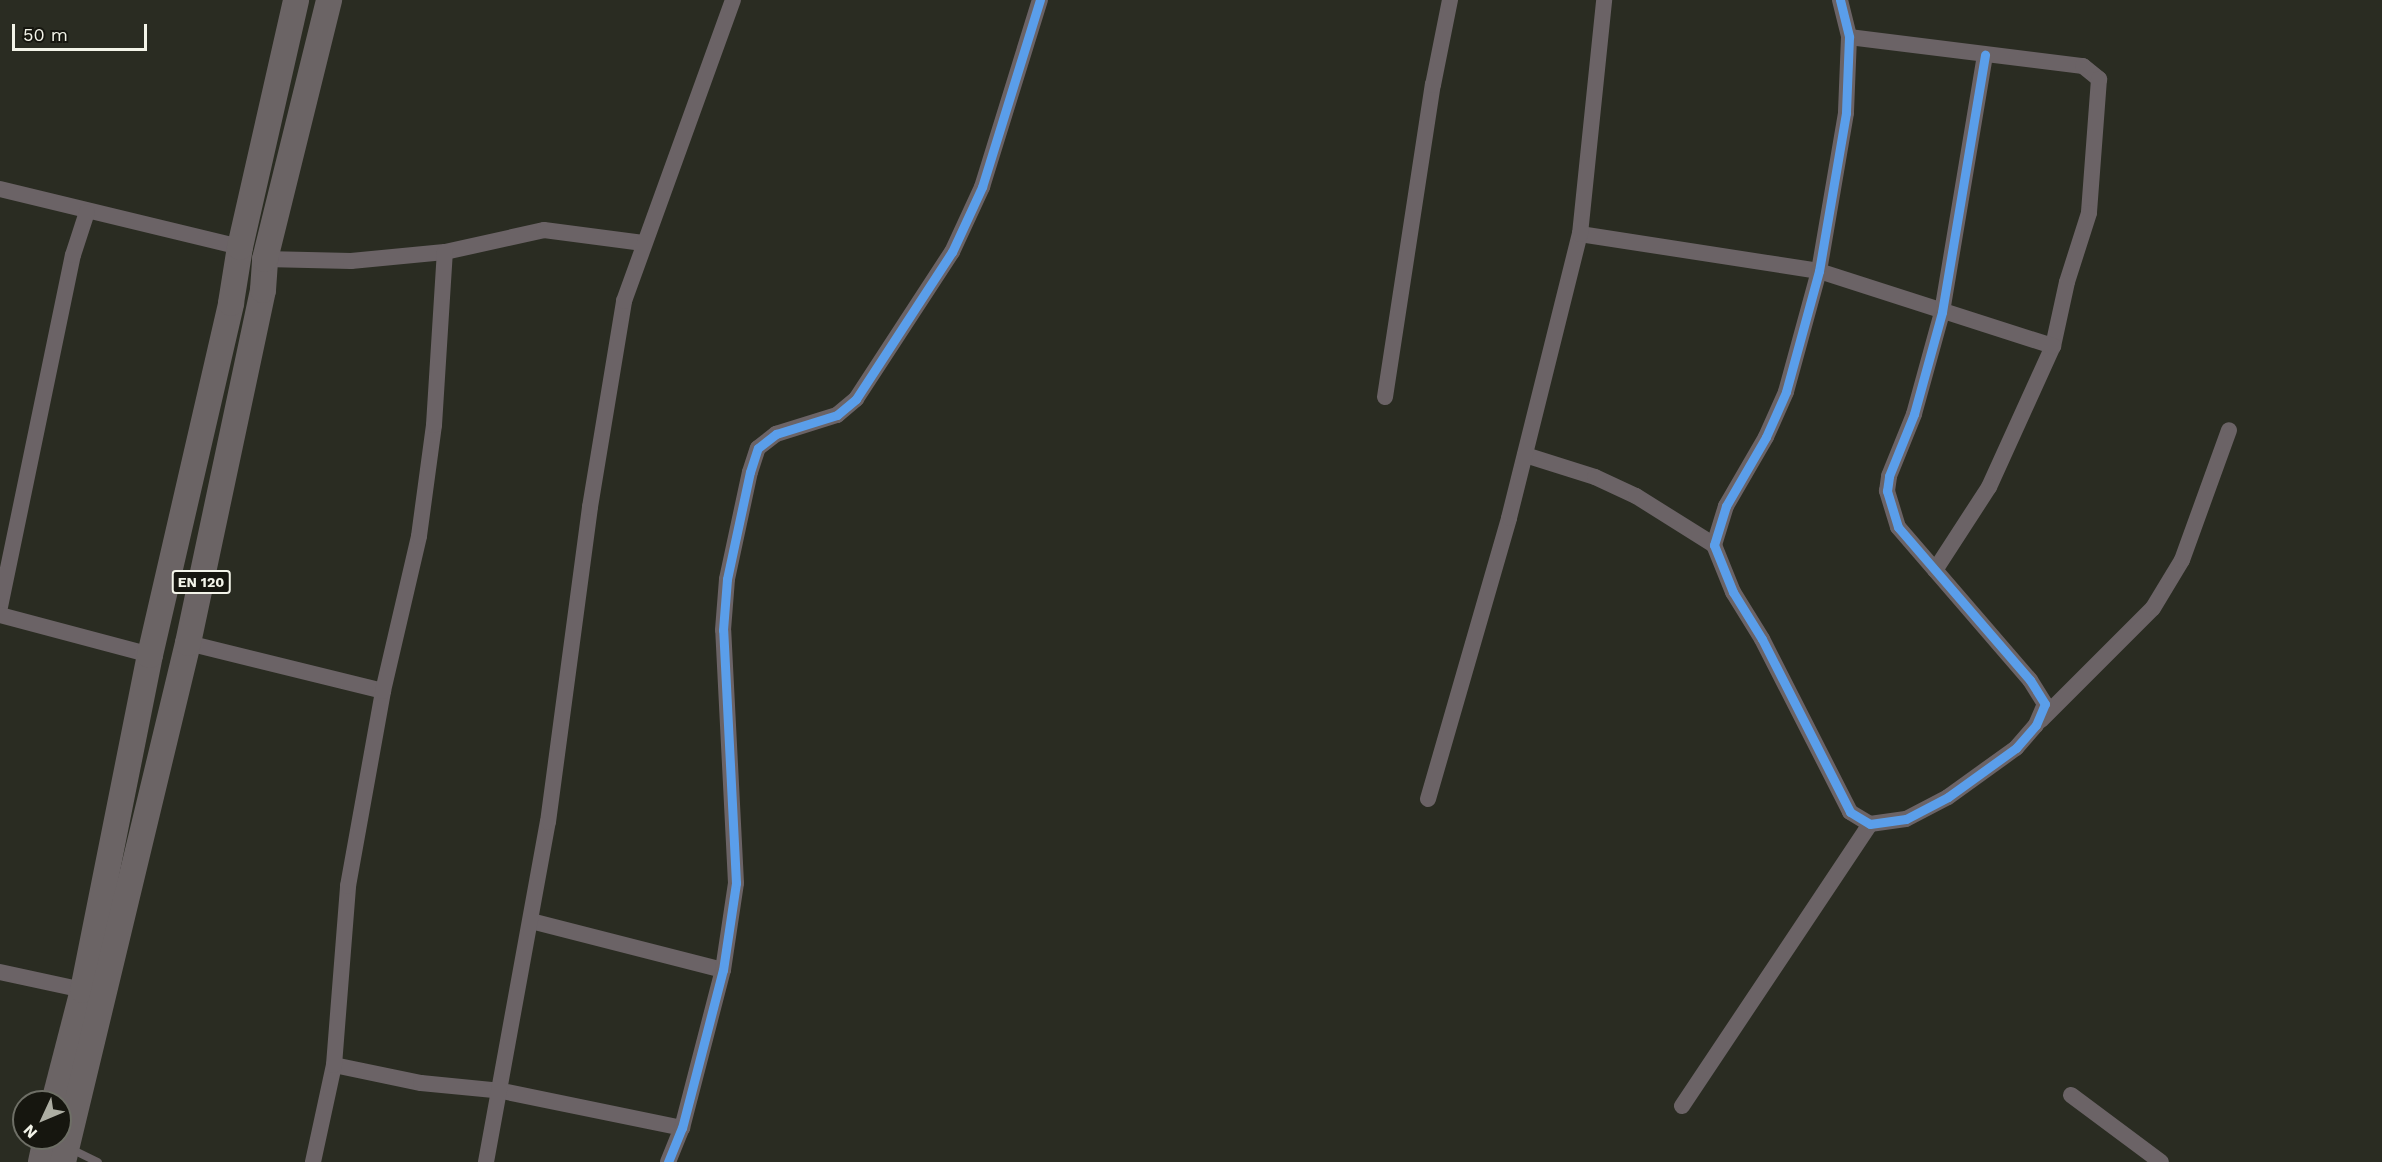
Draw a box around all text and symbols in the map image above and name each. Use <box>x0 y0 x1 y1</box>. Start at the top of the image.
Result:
scale bar <box>15 12 150 50</box>
text: 50 m <box>23 24 68 45</box>
road number: EN 120 <box>171 571 231 593</box>
north arrow <box>12 1090 72 1150</box>
text: N <box>19 1121 41 1142</box>

